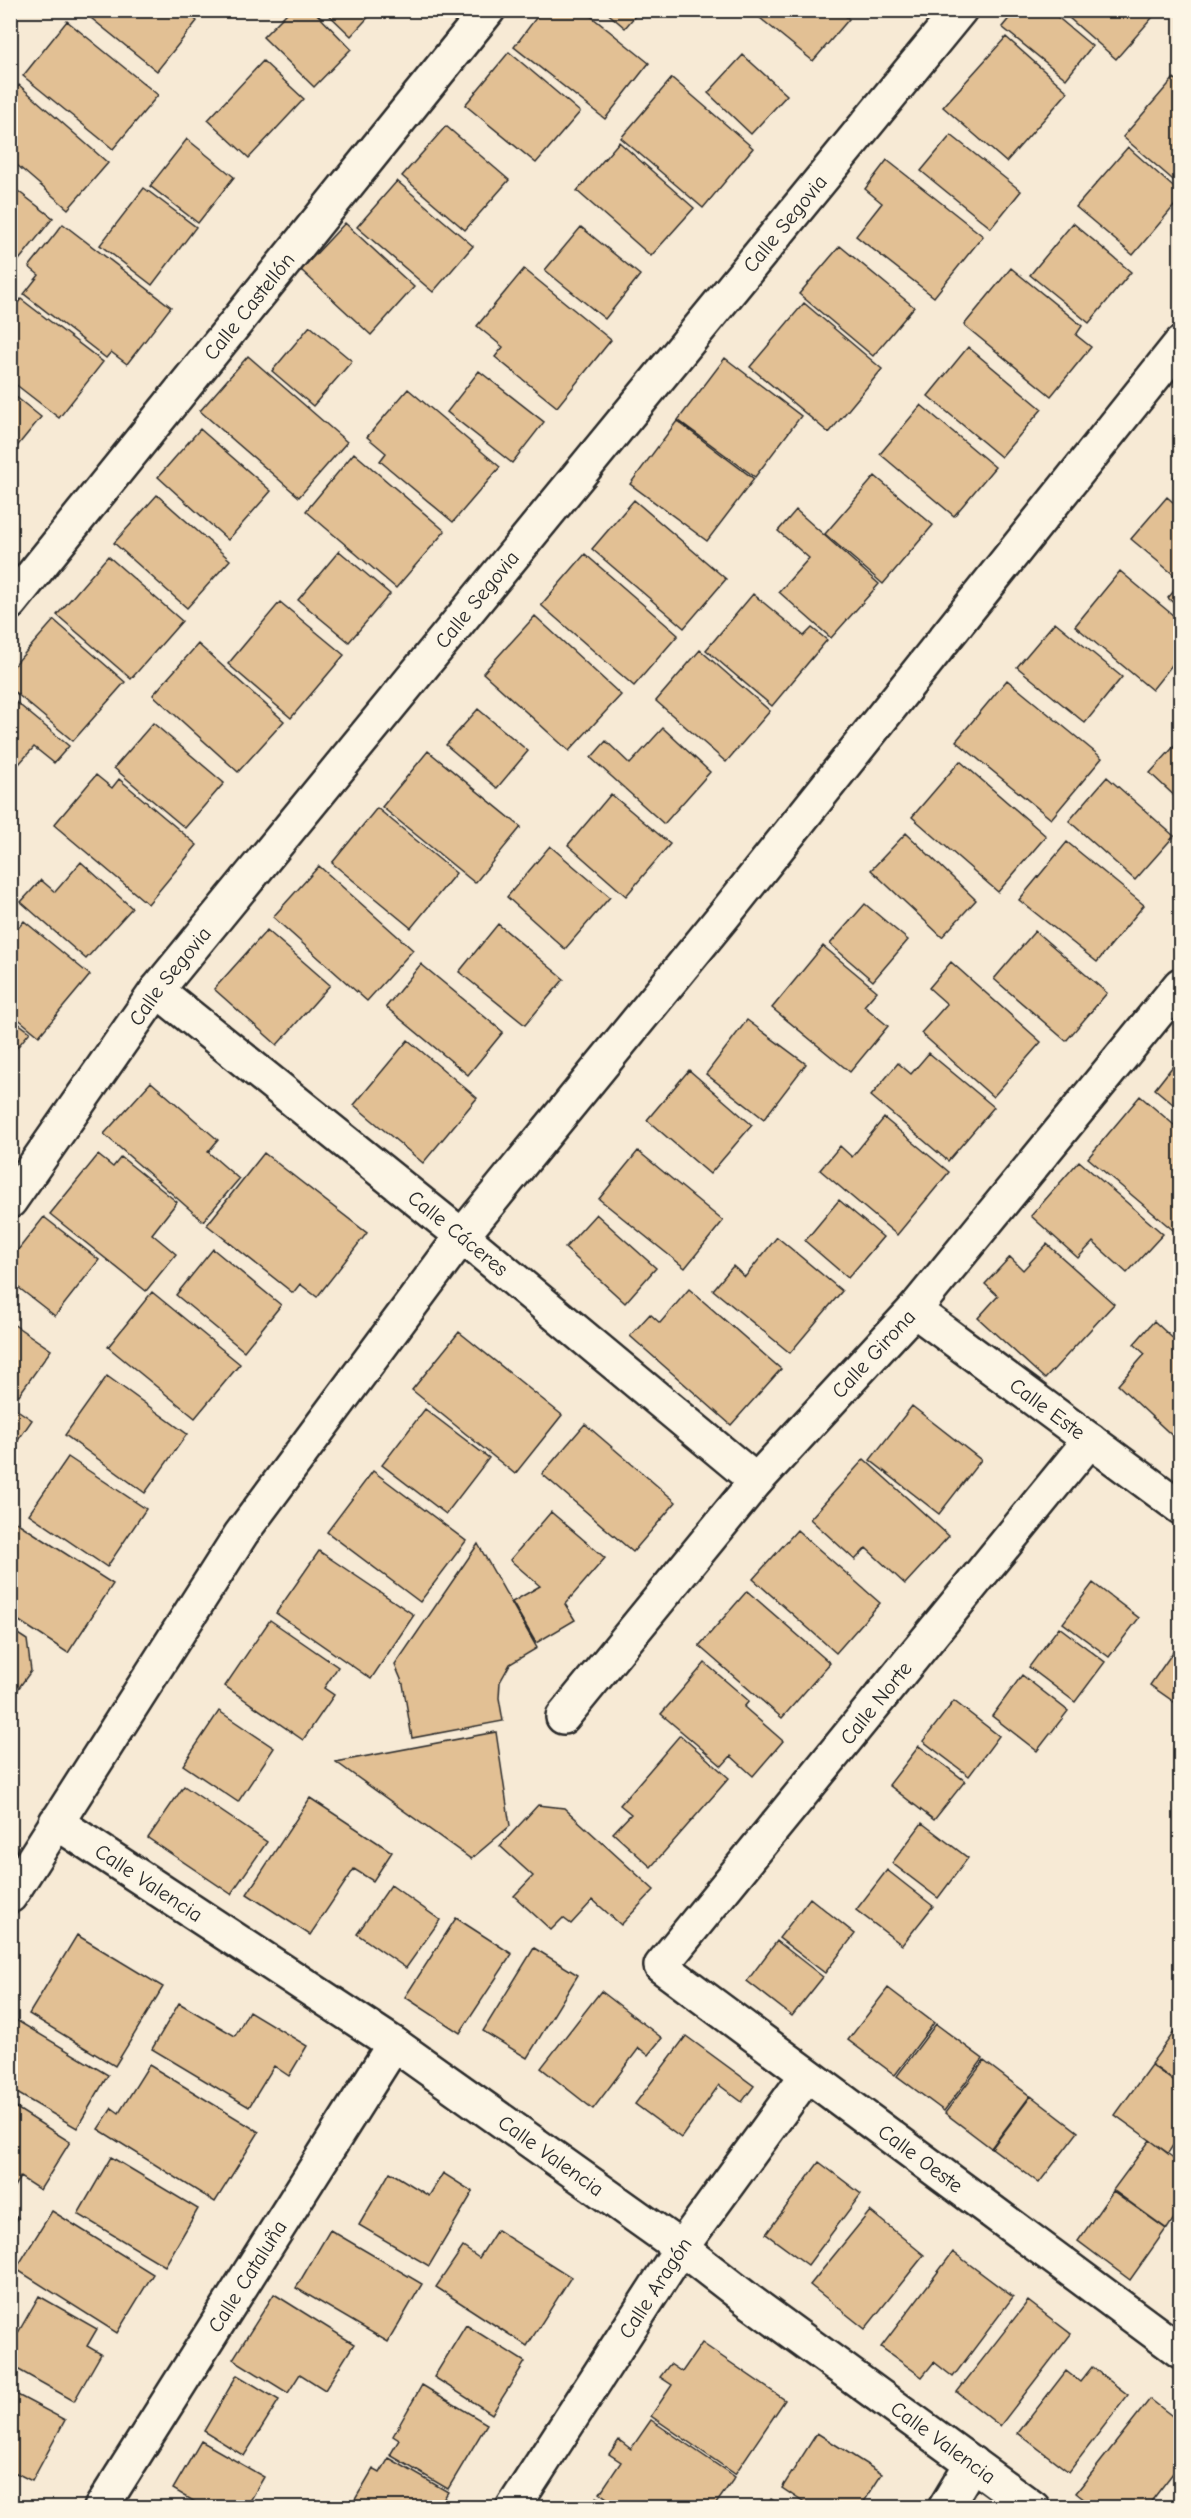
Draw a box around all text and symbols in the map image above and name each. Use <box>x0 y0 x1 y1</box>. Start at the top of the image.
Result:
street label: Calle Segovia <box>738 170 832 277</box>
street label: Calle Castellón <box>199 248 300 365</box>
street label: Calle Segovia <box>430 546 524 653</box>
street label: Calle Segovia <box>124 922 216 1030</box>
street label: Calle Cáceres <box>403 1185 513 1281</box>
street label: Calle Girona <box>827 1305 920 1403</box>
street label: Calle Este <box>1005 1373 1090 1445</box>
street label: Calle Norte <box>835 1657 917 1749</box>
street label: Calle Valencia <box>90 1839 207 1927</box>
street label: Calle Valencia <box>494 2110 608 2201</box>
street label: Calle Oeste <box>874 2119 968 2198</box>
street label: Calle Cataluña <box>203 2216 292 2337</box>
street label: Calle Aragón <box>614 2233 697 2343</box>
street label: Calle Valencia <box>886 2396 1000 2489</box>

